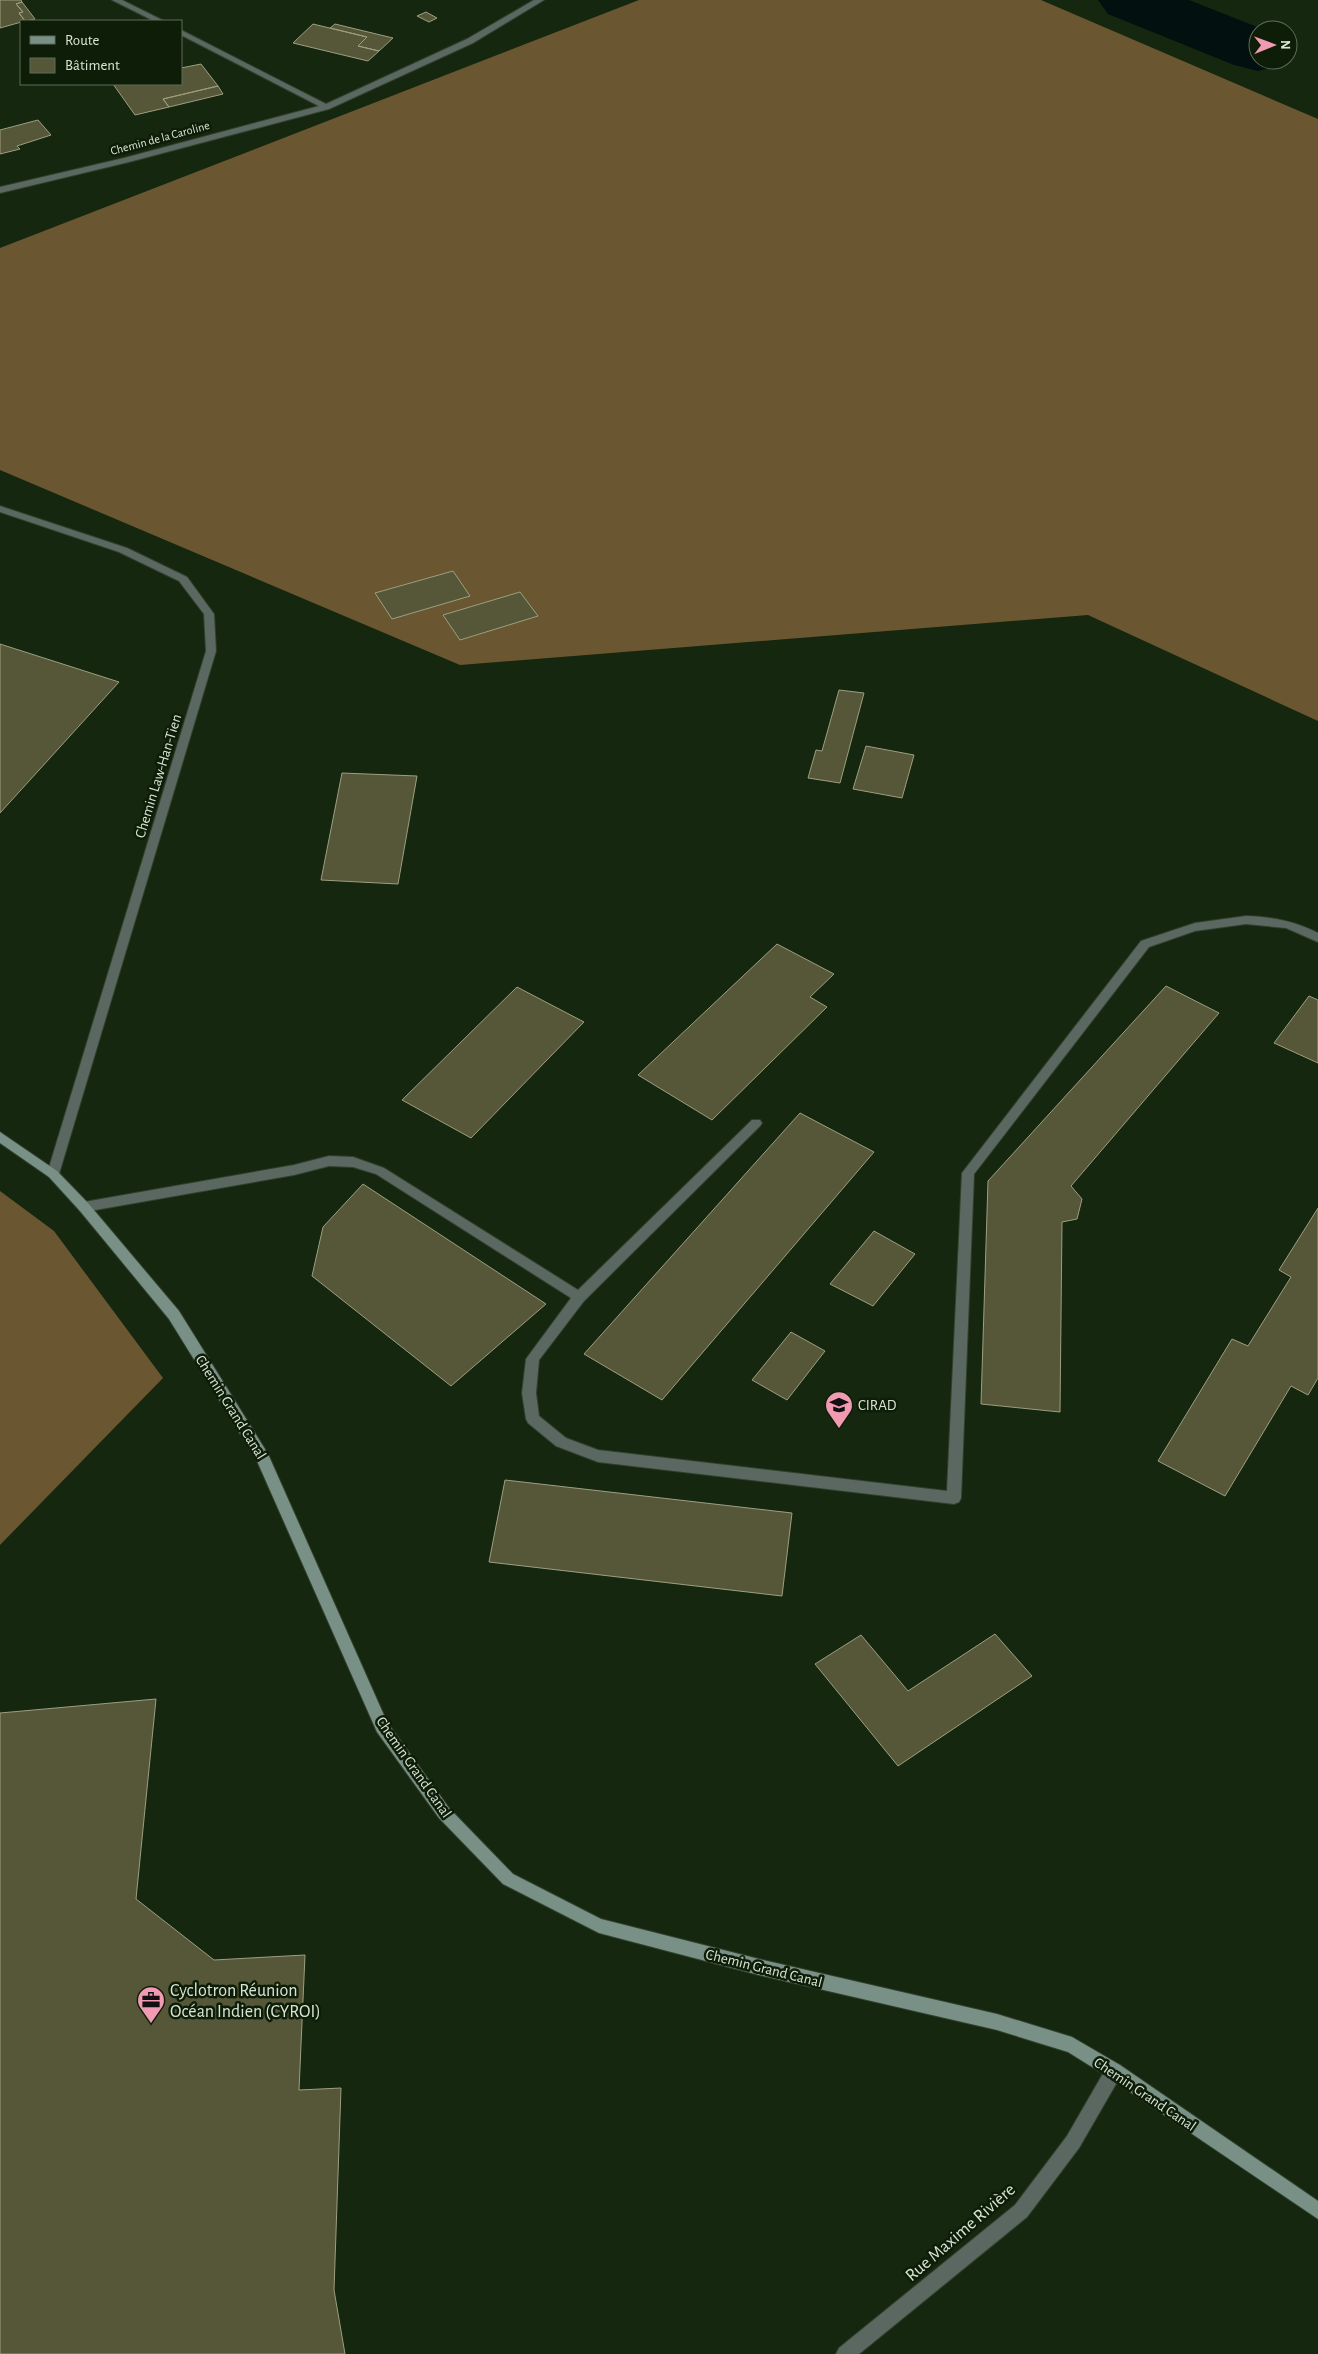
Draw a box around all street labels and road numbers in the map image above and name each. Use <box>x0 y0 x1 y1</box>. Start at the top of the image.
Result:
street label: Chemin de la Caroline <box>109 119 211 157</box>
street label: Chemin Law-Han-Tien <box>132 712 184 840</box>
street label: Chemin Grand Canal <box>193 1353 269 1462</box>
street label: Chemin Grand Canal <box>373 1714 454 1821</box>
street label: Chemin Grand Canal <box>704 1947 824 1990</box>
street label: Chemin Grand Canal <box>1091 2055 1198 2134</box>
street label: Rue Maxime Rivière <box>902 2180 1019 2285</box>

